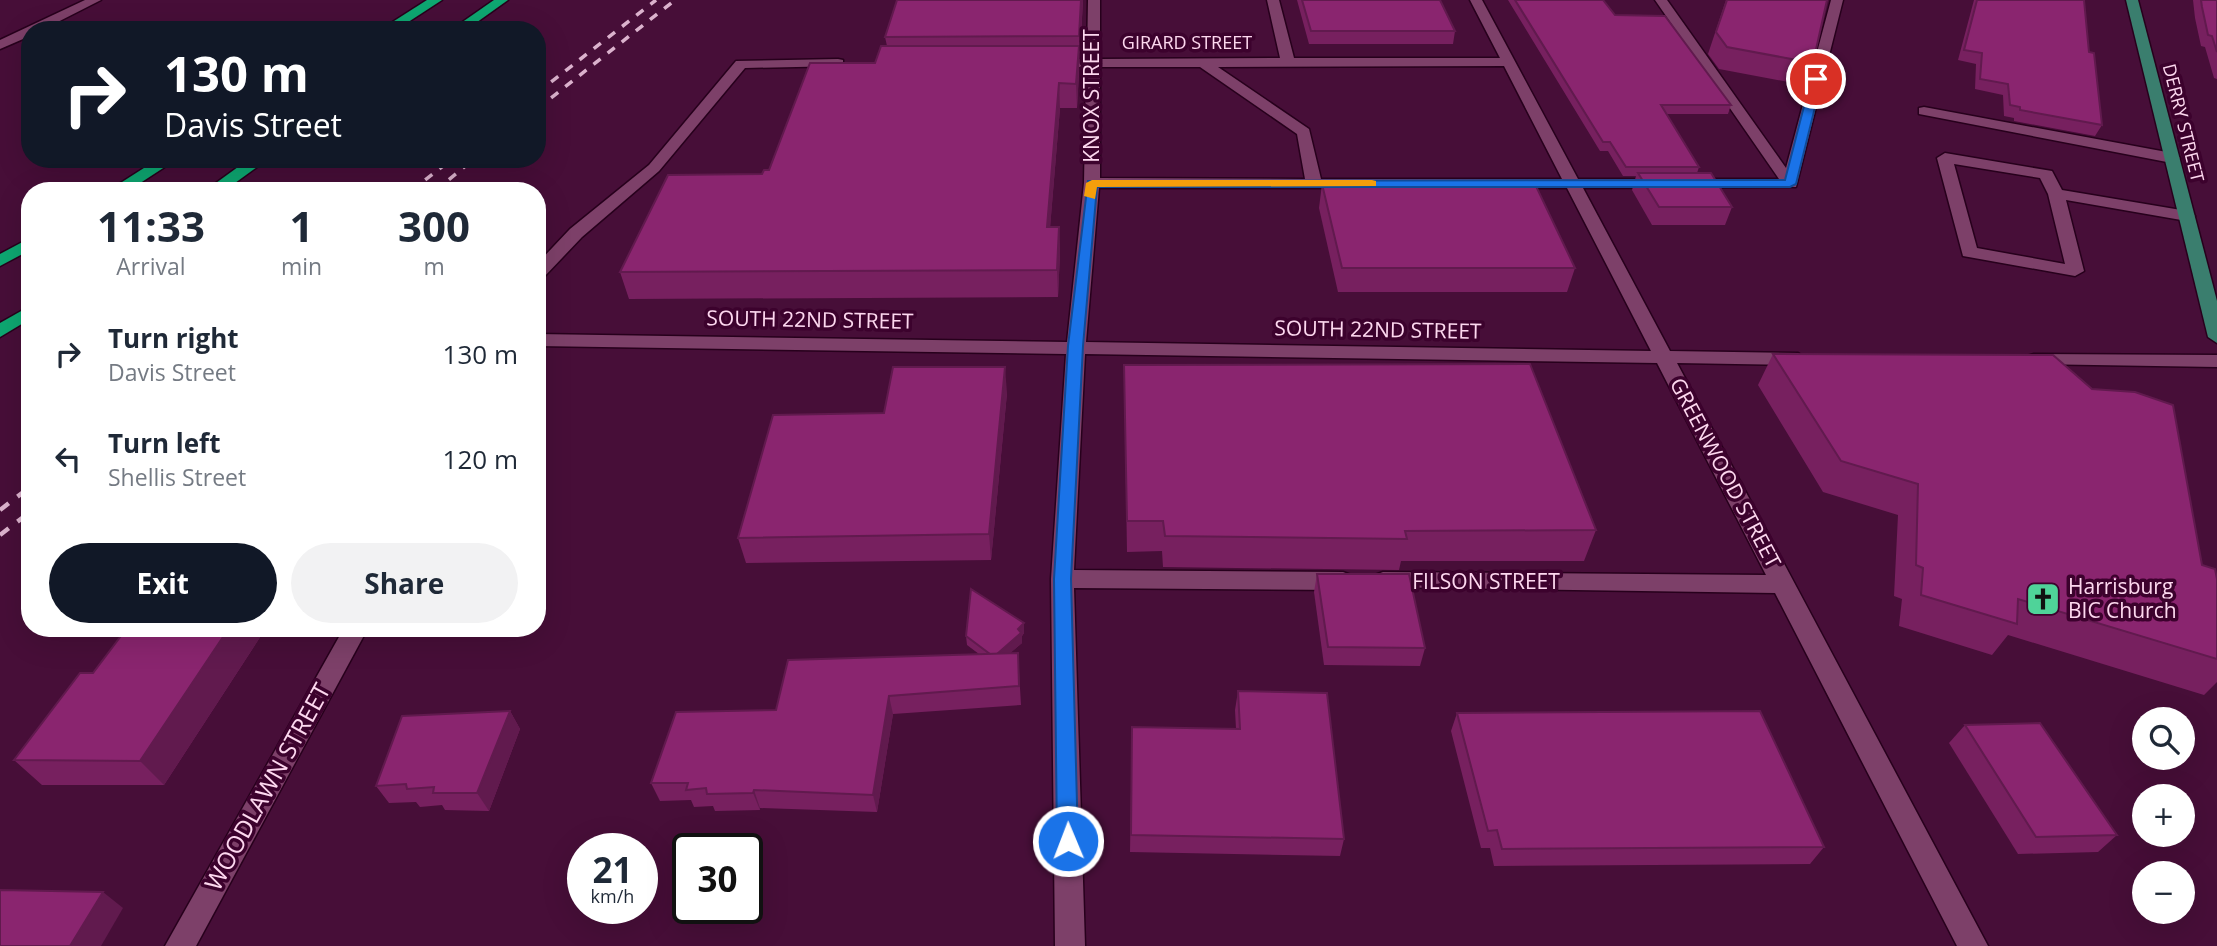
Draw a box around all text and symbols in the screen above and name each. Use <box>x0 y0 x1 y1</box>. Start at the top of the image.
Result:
street label: KNOX STREET <box>1077 29 1105 163</box>
street label: GIRARD STREET <box>1122 30 1252 54</box>
text: 130 m <box>164 40 309 106</box>
icon: right <box>49 49 140 140</box>
pin <box>1786 49 1846 109</box>
icon: arrive <box>1797 60 1835 98</box>
street label: DERRY STREET <box>2158 61 2210 184</box>
text: Davis Street <box>164 103 342 146</box>
text: 11:33 <box>97 197 205 254</box>
text: 1 <box>289 197 314 254</box>
text: 300 <box>398 197 470 254</box>
text: Arrival <box>116 250 186 282</box>
text: min <box>281 250 322 282</box>
text: m <box>423 250 445 282</box>
street label: SOUTH 22ND STREET <box>706 303 914 335</box>
street label: SOUTH 22ND STREET <box>1274 313 1482 345</box>
text: Turn right <box>108 320 239 356</box>
icon: right <box>49 335 87 373</box>
text: 130 m <box>443 336 518 372</box>
text: Davis Street <box>108 356 236 388</box>
street label: GREENWOOD STREET <box>1664 373 1788 573</box>
text: Turn left <box>108 425 220 461</box>
icon: left <box>49 440 87 478</box>
text: 120 m <box>443 441 518 477</box>
text: Shellis Street <box>108 461 246 493</box>
button: Exit <box>49 543 277 623</box>
button: Share <box>291 543 518 623</box>
street label: FILSON STREET <box>1412 567 1560 595</box>
place label: Harrisburg BIC Church <box>2068 572 2177 624</box>
church icon: Harrisburg BIC Church <box>2024 580 2062 618</box>
street label: WOODLAWN STREET <box>196 677 337 896</box>
map controls <box>2132 707 2195 924</box>
button: search <box>2132 707 2195 770</box>
button: + <box>2132 784 2195 847</box>
position arrow <box>1031 804 1105 878</box>
speed limit sign: 30 <box>672 833 763 924</box>
text: 21 <box>592 846 633 893</box>
button: − <box>2132 861 2195 924</box>
text: km/h <box>591 884 634 908</box>

